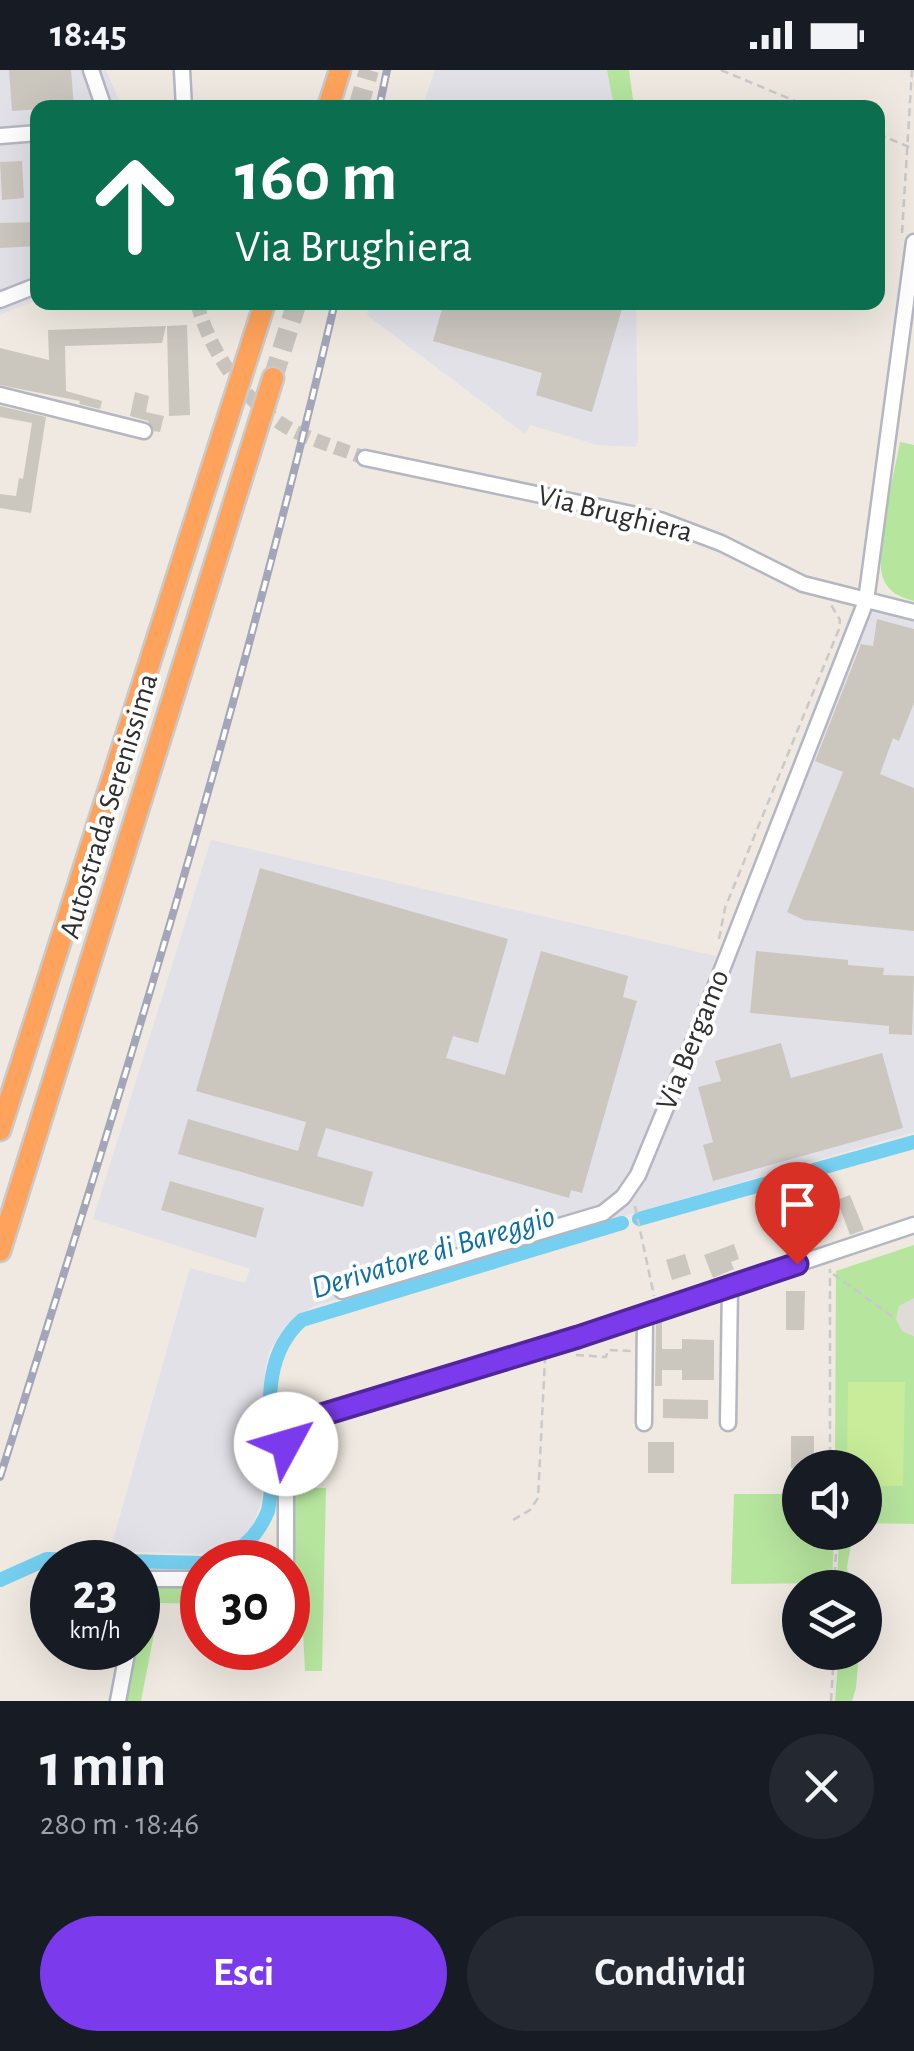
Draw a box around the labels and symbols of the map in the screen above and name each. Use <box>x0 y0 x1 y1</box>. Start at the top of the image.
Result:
street label: Via Brughiera <box>535 480 695 548</box>
street label: Autostrada Serenissima <box>54 670 164 942</box>
street label: Via Bergamo <box>651 965 735 1115</box>
pin <box>755 1162 840 1265</box>
water label: Derivatore di Bareggio <box>307 1200 559 1304</box>
position arrow <box>234 1392 338 1496</box>
speed limit sign: 30 <box>180 1540 310 1670</box>

